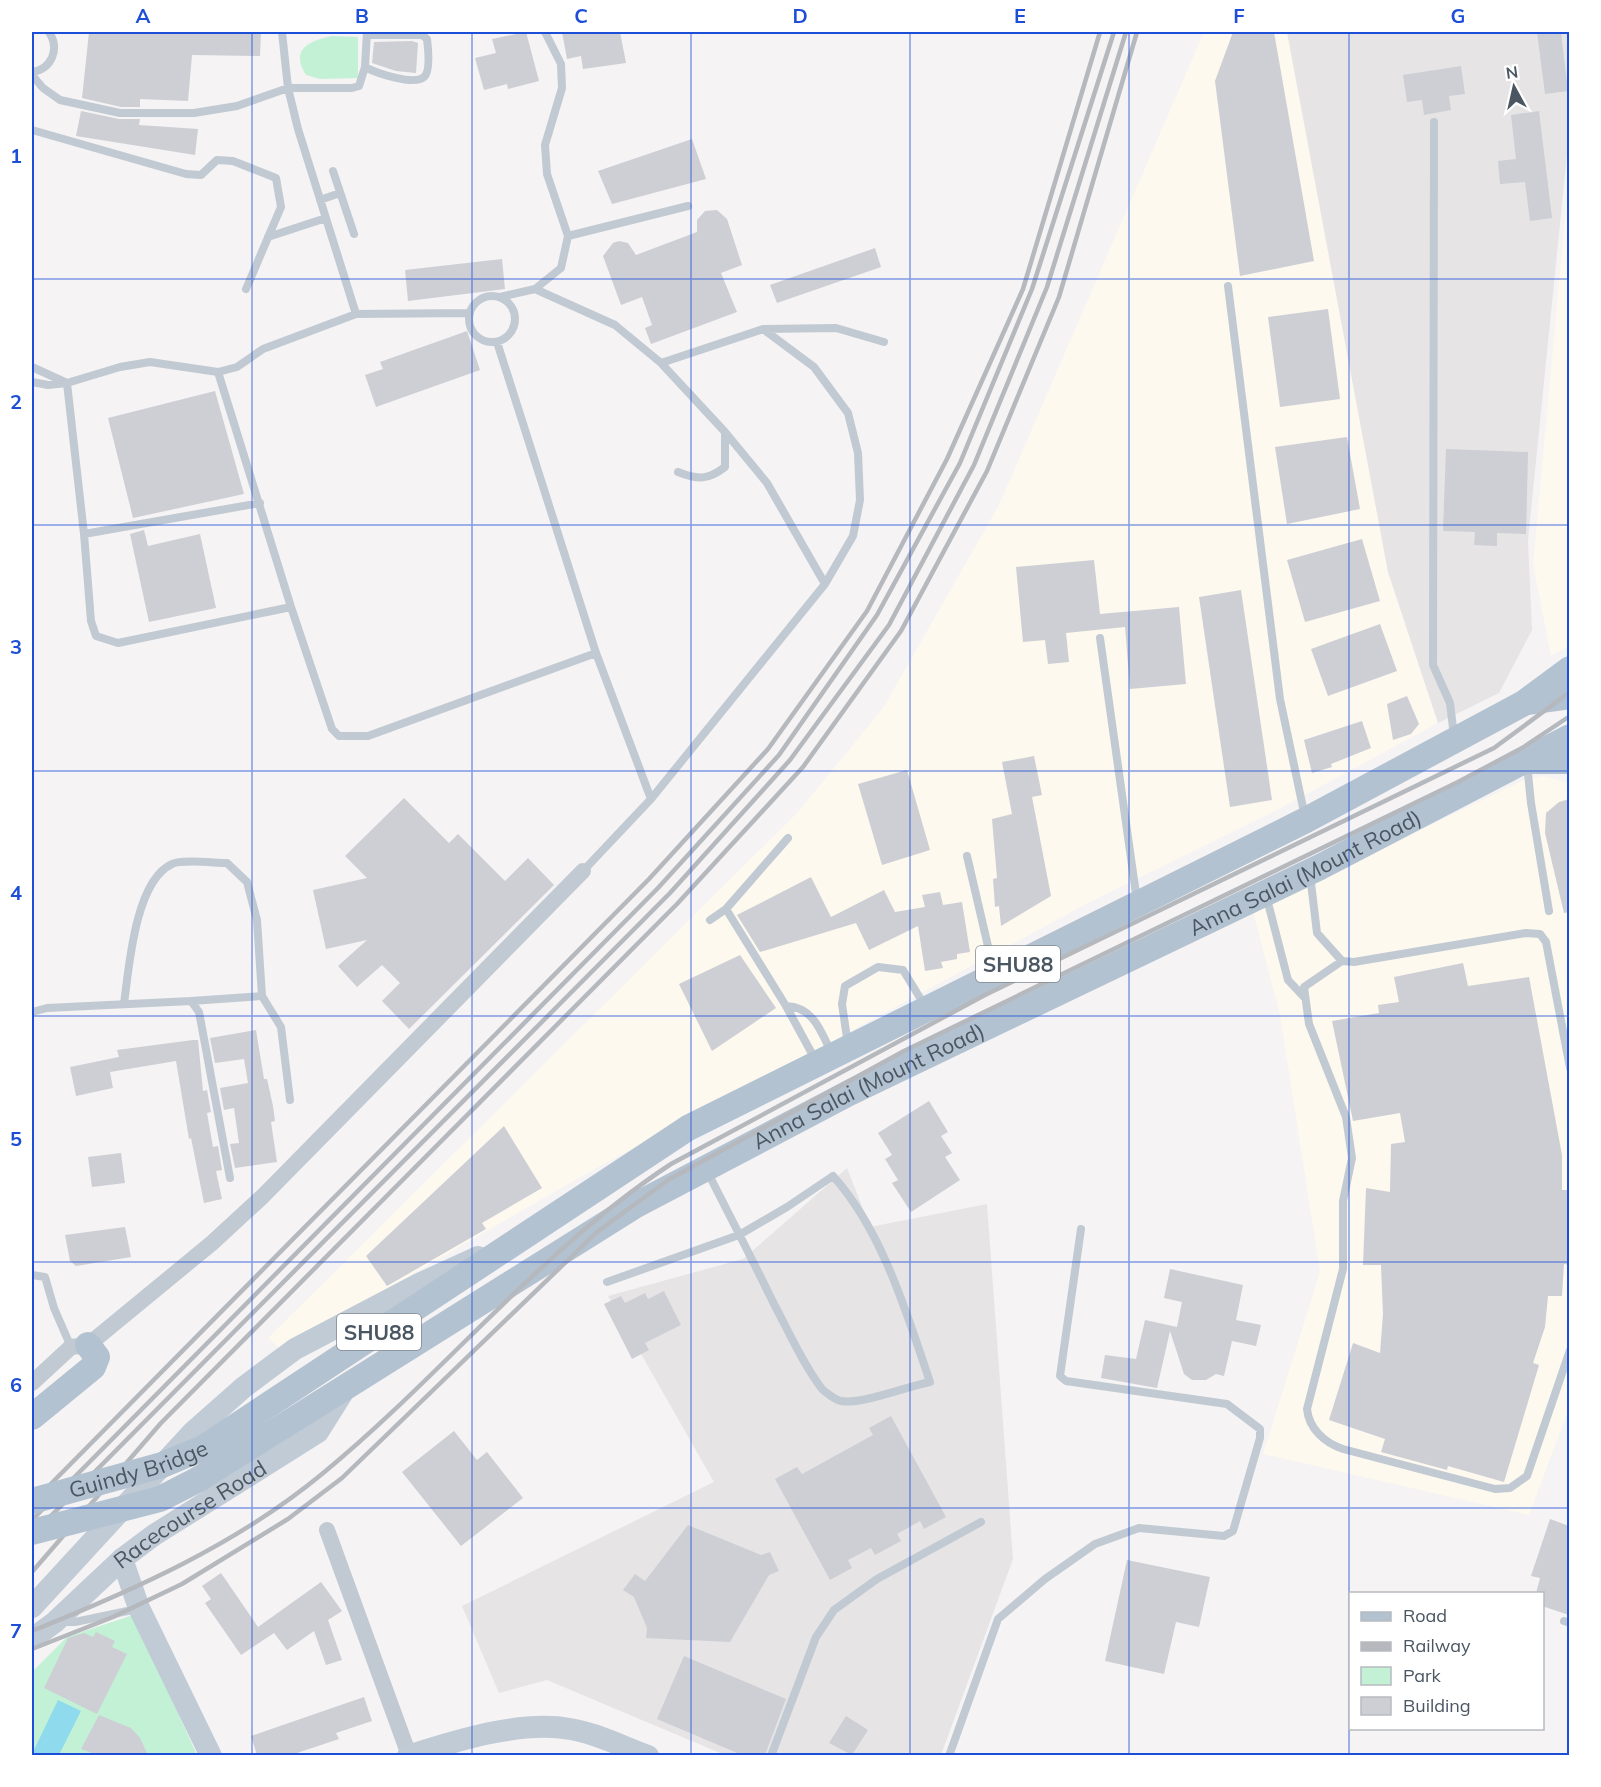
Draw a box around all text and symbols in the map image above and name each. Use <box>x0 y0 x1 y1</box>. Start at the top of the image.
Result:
text: A <box>136 3 151 28</box>
text: B <box>355 3 369 28</box>
text: C <box>574 3 588 28</box>
text: D <box>792 3 808 28</box>
text: E <box>1014 3 1026 28</box>
text: F <box>1233 3 1245 28</box>
text: G <box>1451 3 1465 28</box>
north arrow <box>1484 57 1544 117</box>
text: N <box>1505 61 1519 83</box>
text: 1 <box>10 143 22 168</box>
text: 2 <box>10 389 22 414</box>
text: 3 <box>10 634 22 659</box>
street label: Anna Salai (Mount Road) <box>1184 803 1426 942</box>
text: 4 <box>10 880 22 905</box>
road number: SHU88 <box>976 946 1060 982</box>
street label: Anna Salai (Mount Road) <box>747 1016 989 1155</box>
text: 5 <box>10 1126 22 1151</box>
road number: SHU88 <box>337 1314 421 1350</box>
text: 6 <box>10 1372 22 1397</box>
street label: Guindy Bridge <box>66 1434 212 1504</box>
street label: Racecourse Road <box>108 1454 272 1575</box>
legend <box>1349 1592 1544 1730</box>
text: Road <box>1403 1604 1447 1627</box>
text: 7 <box>10 1618 22 1643</box>
text: Railway <box>1403 1634 1471 1657</box>
text: Park <box>1403 1664 1442 1687</box>
text: Building <box>1403 1694 1471 1717</box>

